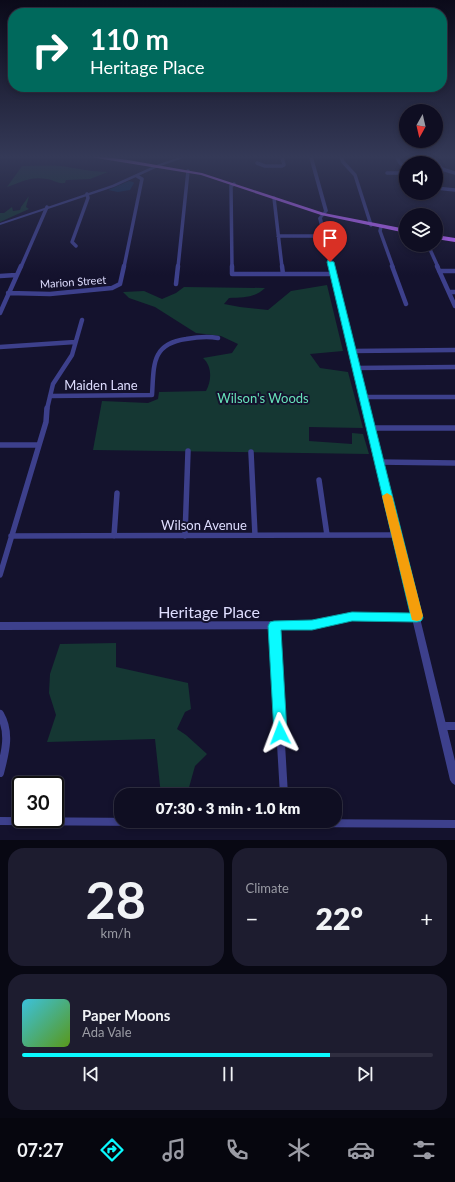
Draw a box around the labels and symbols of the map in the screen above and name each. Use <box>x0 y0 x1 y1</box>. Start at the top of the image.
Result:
north arrow <box>399 104 443 148</box>
pin <box>313 221 347 262</box>
street label: Marion Street <box>39 273 107 290</box>
street label: Maiden Lane <box>64 377 138 393</box>
park label: Wilson's Woods <box>217 390 309 406</box>
street label: Wilson Avenue <box>161 517 247 533</box>
street label: Heritage Place <box>158 602 260 621</box>
position arrow <box>259 712 301 754</box>
speed limit sign: 30 <box>12 776 64 828</box>

